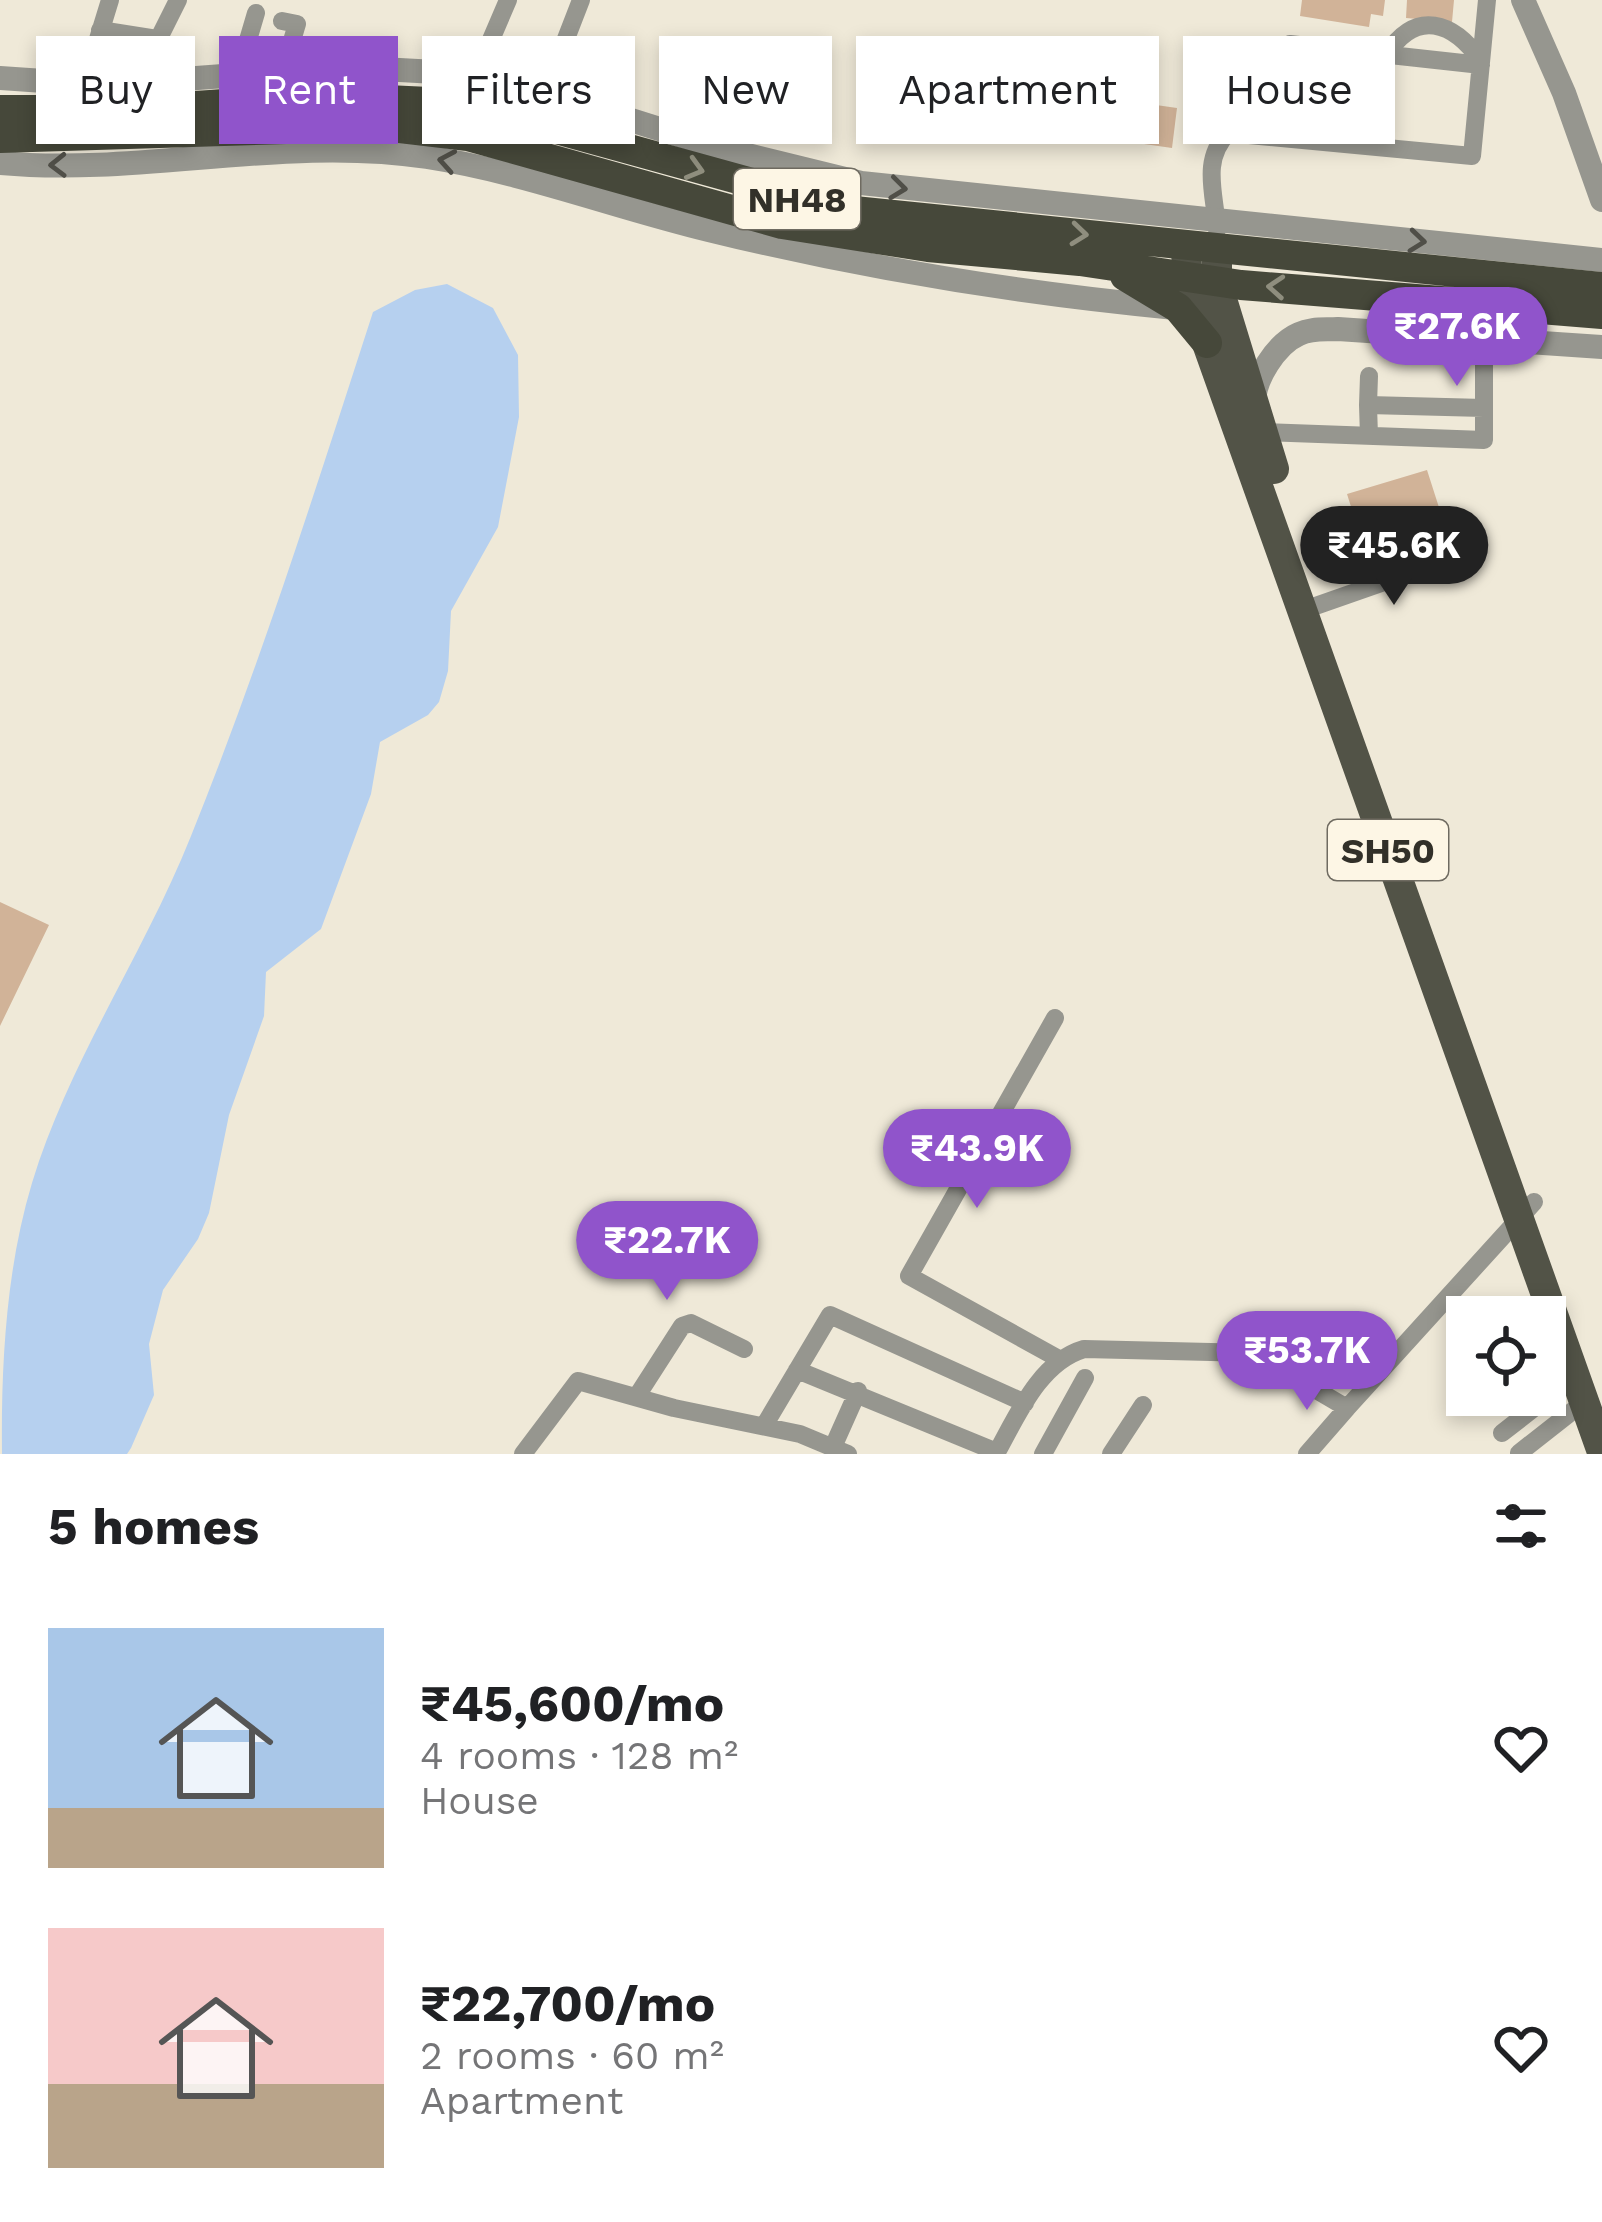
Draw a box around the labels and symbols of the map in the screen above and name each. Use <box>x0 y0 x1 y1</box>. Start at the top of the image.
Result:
one-way arrow <box>437 149 457 175</box>
one-way arrow <box>48 152 66 178</box>
one-way arrow <box>684 155 705 180</box>
road number: NH48 <box>734 169 860 229</box>
one-way arrow <box>888 174 908 200</box>
one-way arrow <box>1069 221 1088 246</box>
one-way arrow <box>1407 228 1426 253</box>
one-way arrow <box>1266 275 1285 301</box>
pin: ₹27.6K <box>1359 287 1555 389</box>
pin: ₹45.6K <box>1296 506 1492 608</box>
road number: SH50 <box>1328 820 1448 880</box>
pin: ₹43.9K <box>879 1109 1075 1211</box>
pin: ₹22.7K <box>569 1201 765 1303</box>
pin: ₹53.7K <box>1209 1311 1405 1413</box>

